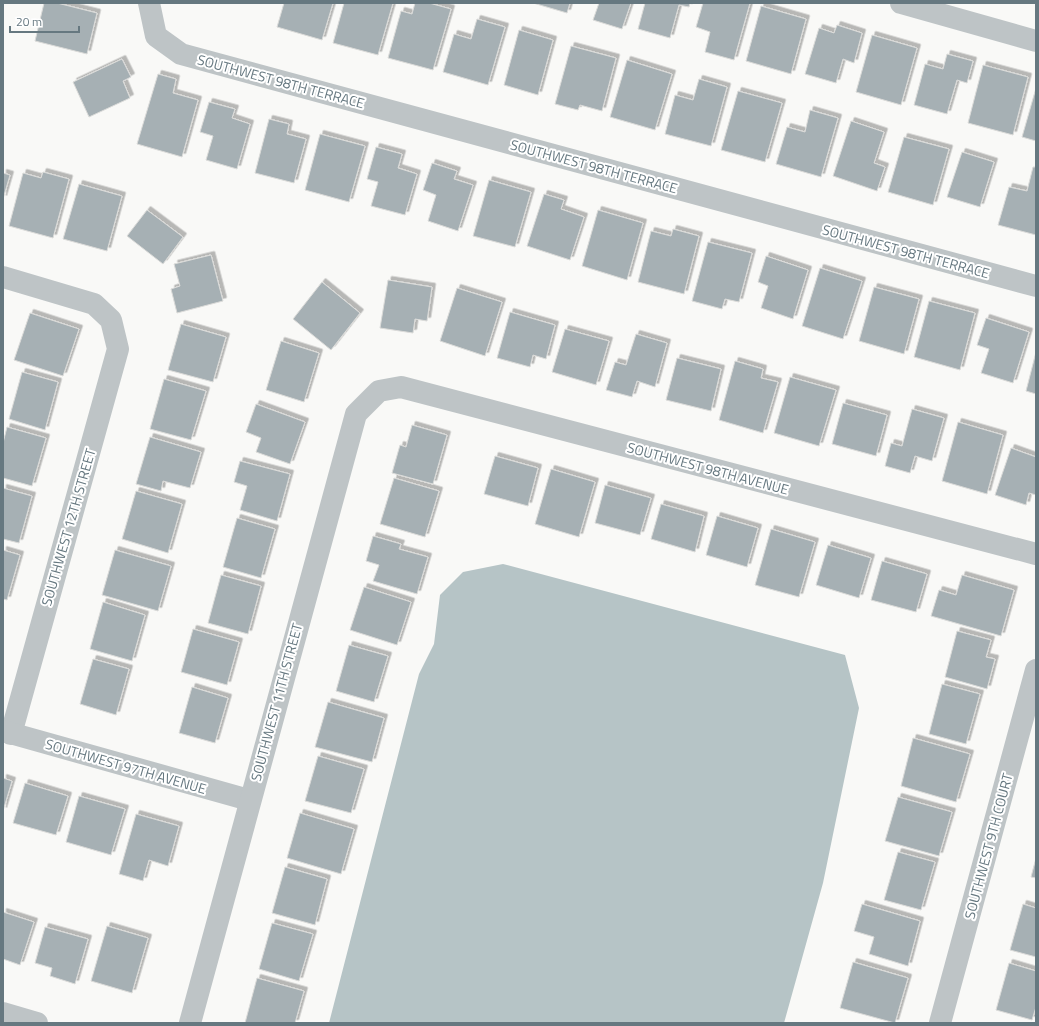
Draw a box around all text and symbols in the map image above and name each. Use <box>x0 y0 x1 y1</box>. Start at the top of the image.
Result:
scale bar <box>10 8 79 34</box>
text: 20 m <box>16 12 42 31</box>
street label: SOUTHWEST 98TH TERRACE <box>195 49 367 113</box>
street label: SOUTHWEST 98TH TERRACE <box>508 134 680 198</box>
street label: SOUTHWEST 98TH TERRACE <box>820 219 992 283</box>
street label: SOUTHWEST 98TH AVENUE <box>625 436 791 500</box>
street label: SOUTHWEST 12TH STREET <box>35 445 101 608</box>
street label: SOUTHWEST 11TH STREET <box>245 620 307 783</box>
street label: SOUTHWEST 97TH AVENUE <box>43 733 209 799</box>
street label: SOUTHWEST 9TH COURT <box>958 770 1018 921</box>

